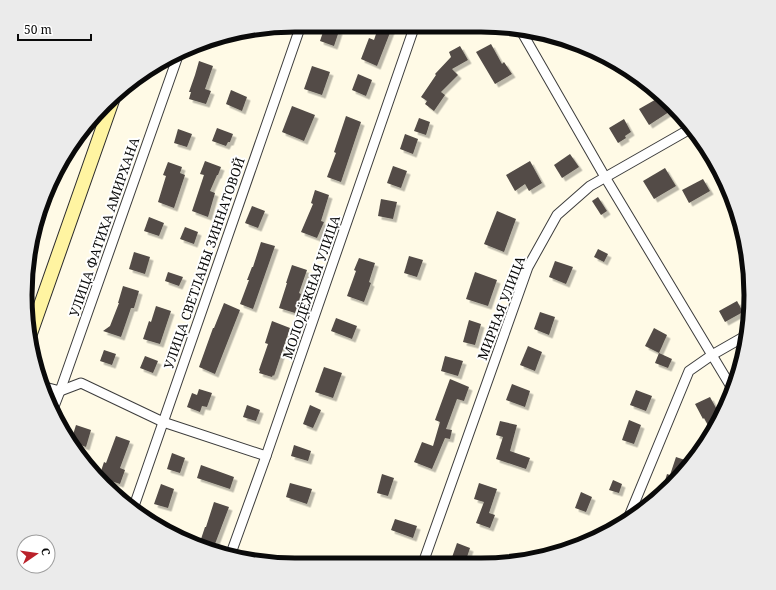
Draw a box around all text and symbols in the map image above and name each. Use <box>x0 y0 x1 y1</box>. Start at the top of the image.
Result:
scale bar <box>18 16 91 42</box>
text: 50 m <box>24 21 52 38</box>
street label: УЛИЦА ФАТИХА АМИРХАНА <box>65 134 143 319</box>
street label: УЛИЦА СВЕТЛАНЫ ЗИННАТОВОЙ <box>159 155 249 371</box>
street label: МОЛОДЁЖНАЯ УЛИЦА <box>278 212 344 361</box>
street label: МИРНАЯ УЛИЦА <box>473 253 529 363</box>
north arrow <box>16 534 56 574</box>
text: С <box>38 546 54 557</box>

